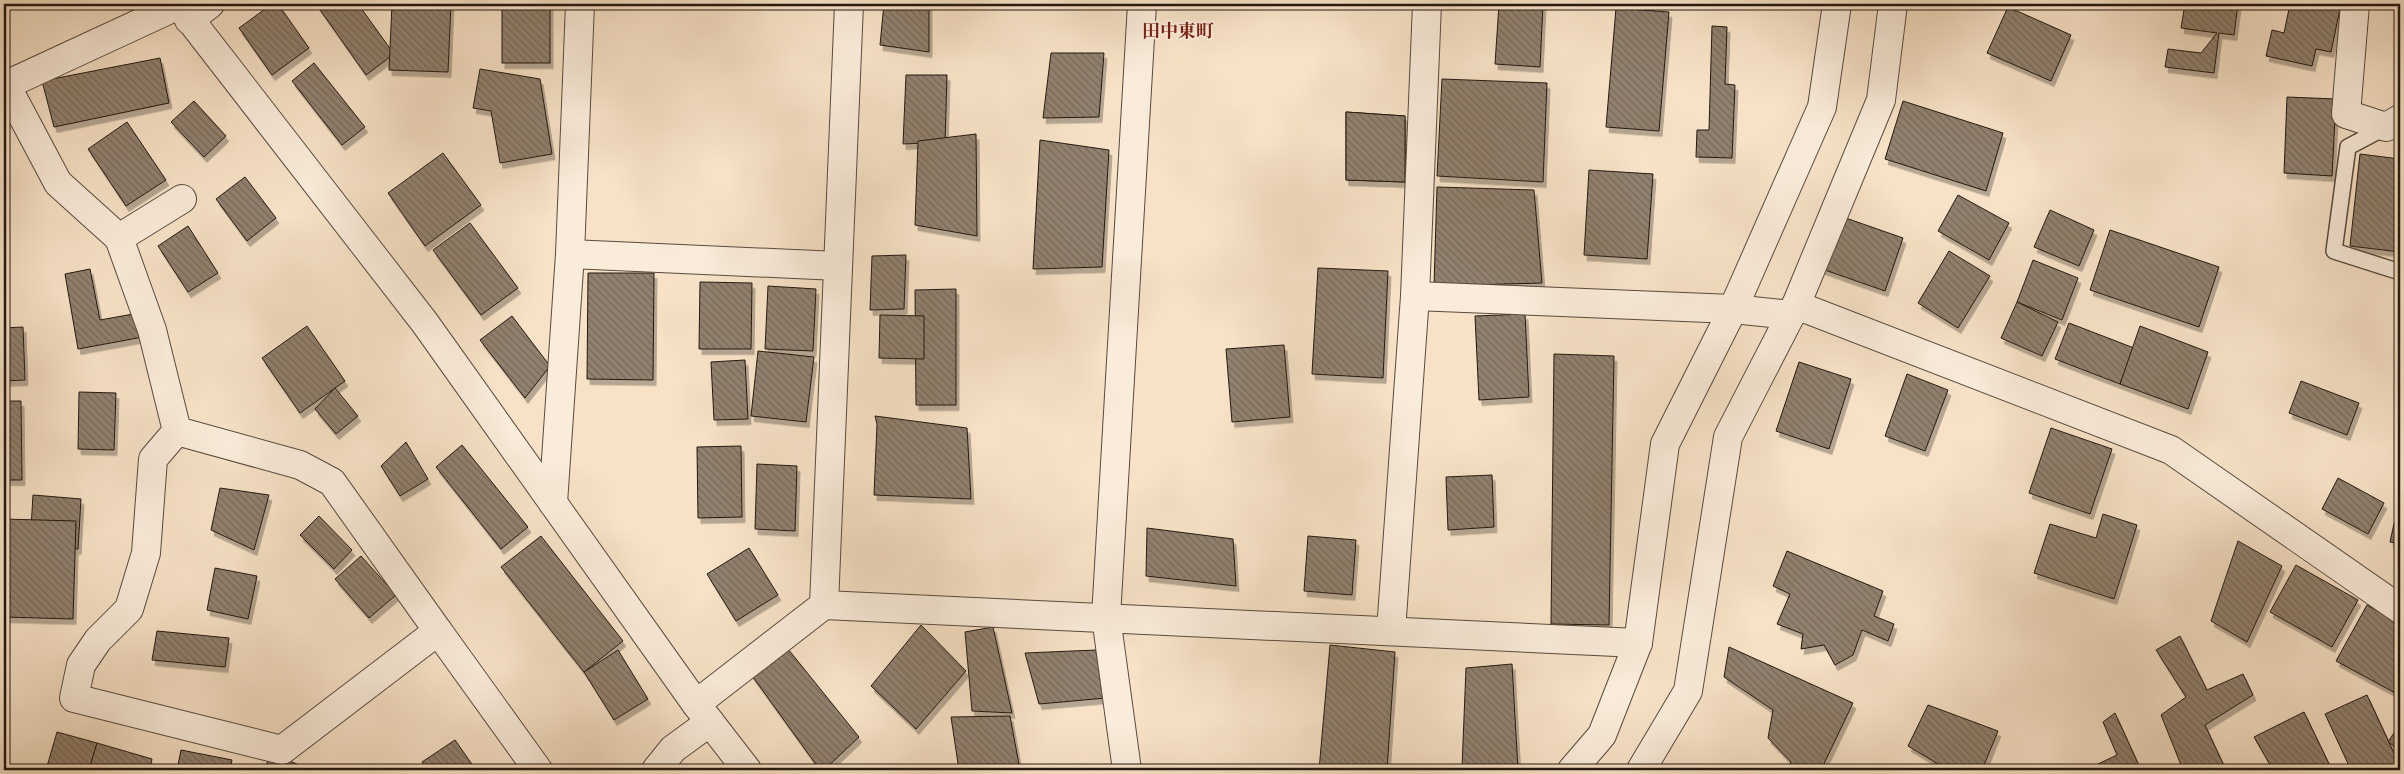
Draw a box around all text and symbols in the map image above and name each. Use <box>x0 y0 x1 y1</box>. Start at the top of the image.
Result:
district label: 田中東町 <box>1142 19 1214 43</box>

